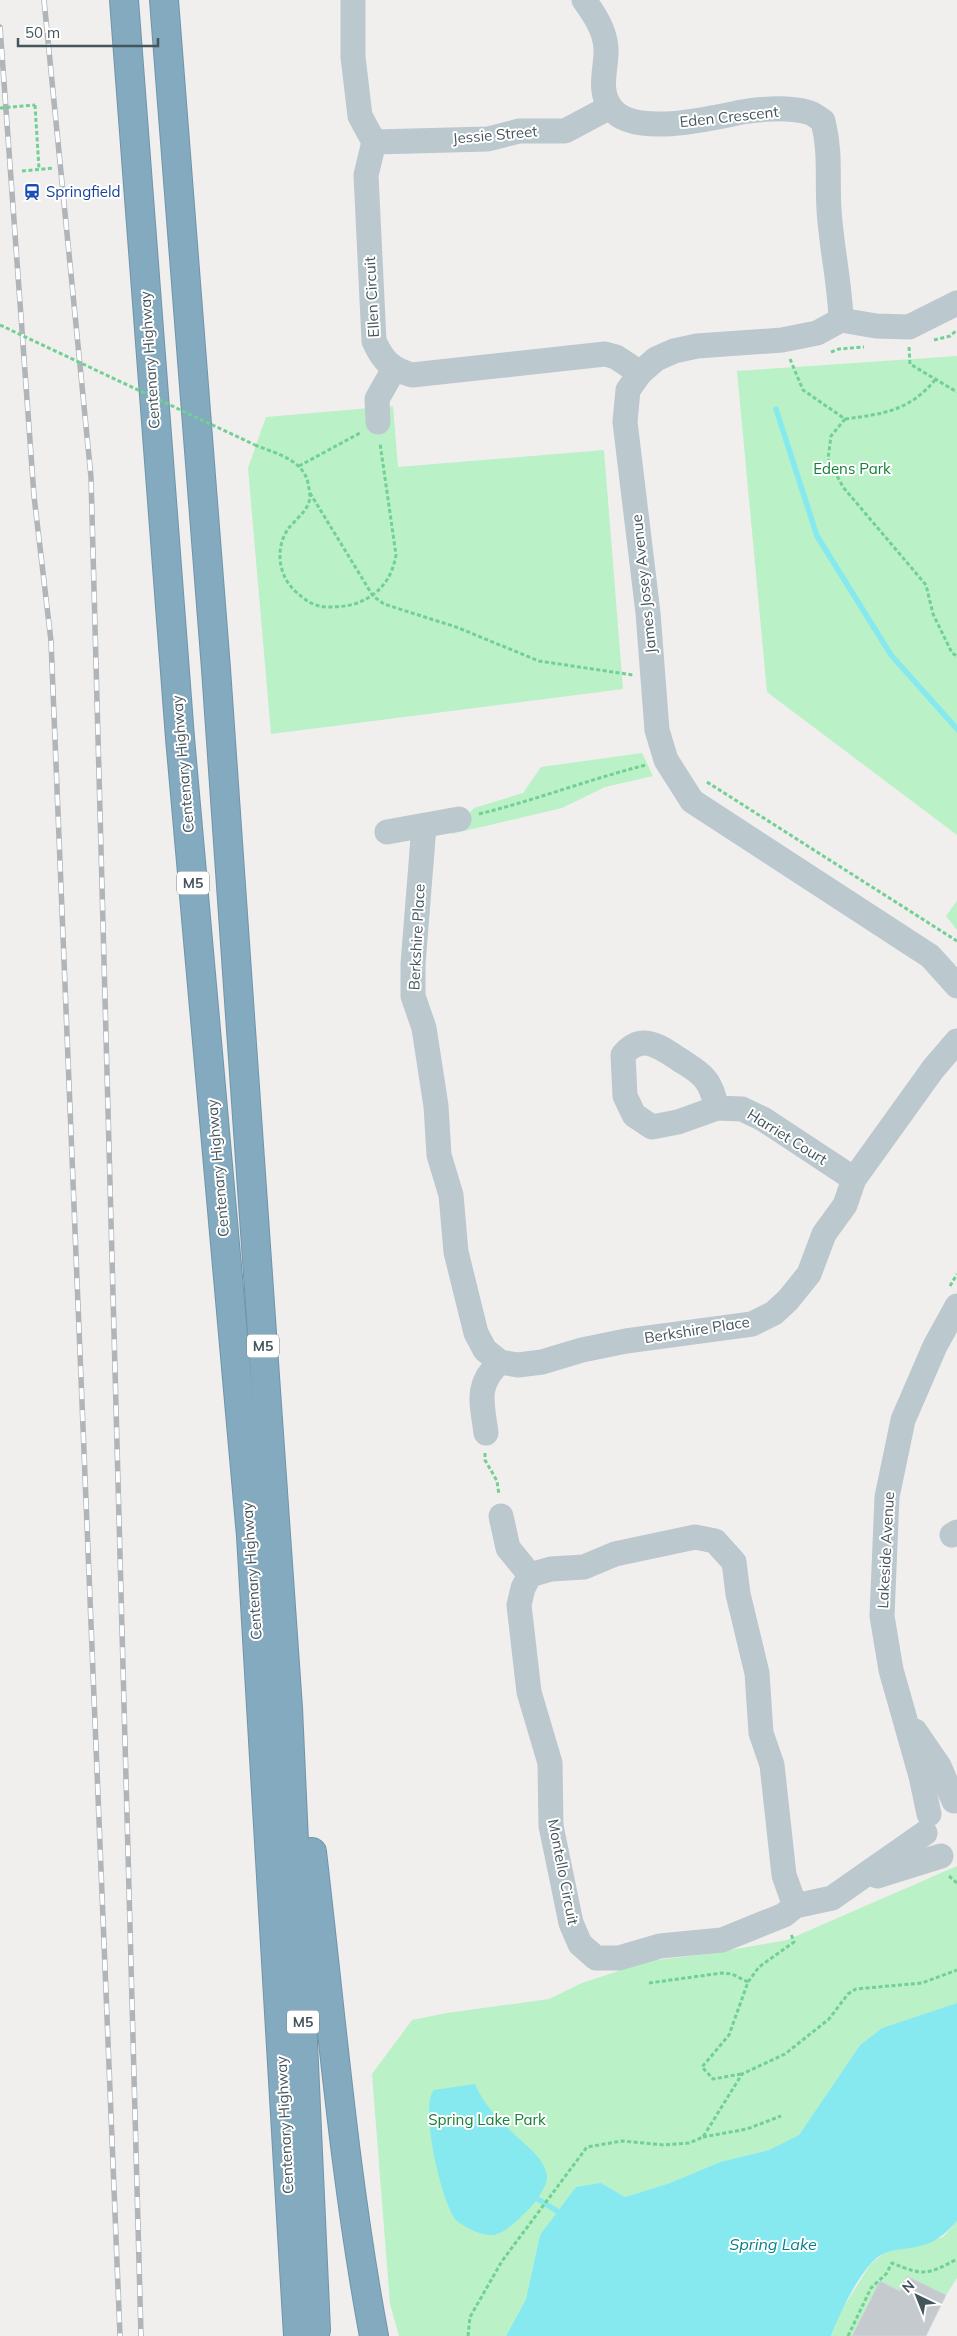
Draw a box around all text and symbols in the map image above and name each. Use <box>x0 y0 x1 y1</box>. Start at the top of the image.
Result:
scale bar <box>18 15 158 47</box>
text: 50 m <box>25 23 60 42</box>
street label: Eden Crescent <box>679 102 779 131</box>
street label: Jessie Street <box>452 121 538 148</box>
station icon: Springfield <box>22 182 42 202</box>
place label: Springfield <box>46 182 121 201</box>
street label: Ellen Circuit <box>360 256 383 338</box>
street label: Centenary Highway <box>135 290 164 430</box>
park label: Edens Park <box>813 459 891 478</box>
street label: James Josey Avenue <box>627 514 660 655</box>
street label: Centenary Highway <box>167 694 198 834</box>
road number: M5 <box>177 871 209 894</box>
street label: Berkshire Place <box>404 883 429 991</box>
street label: Centenary Highway <box>202 1098 233 1238</box>
street label: Harriet Court <box>744 1105 831 1169</box>
street label: Berkshire Place <box>643 1312 751 1347</box>
road number: M5 <box>247 1334 279 1358</box>
street label: Lakeside Avenue <box>873 1491 898 1609</box>
street label: Centenary Highway <box>237 1501 266 1641</box>
street label: Montello Circuit <box>544 1817 583 1926</box>
road number: M5 <box>287 2010 319 2034</box>
street label: Centenary Highway <box>271 2056 298 2195</box>
park label: Spring Lake Park <box>428 2110 546 2129</box>
water label: Spring Lake <box>729 2234 817 2254</box>
north arrow <box>892 2271 942 2321</box>
text: N <box>898 2276 918 2297</box>

